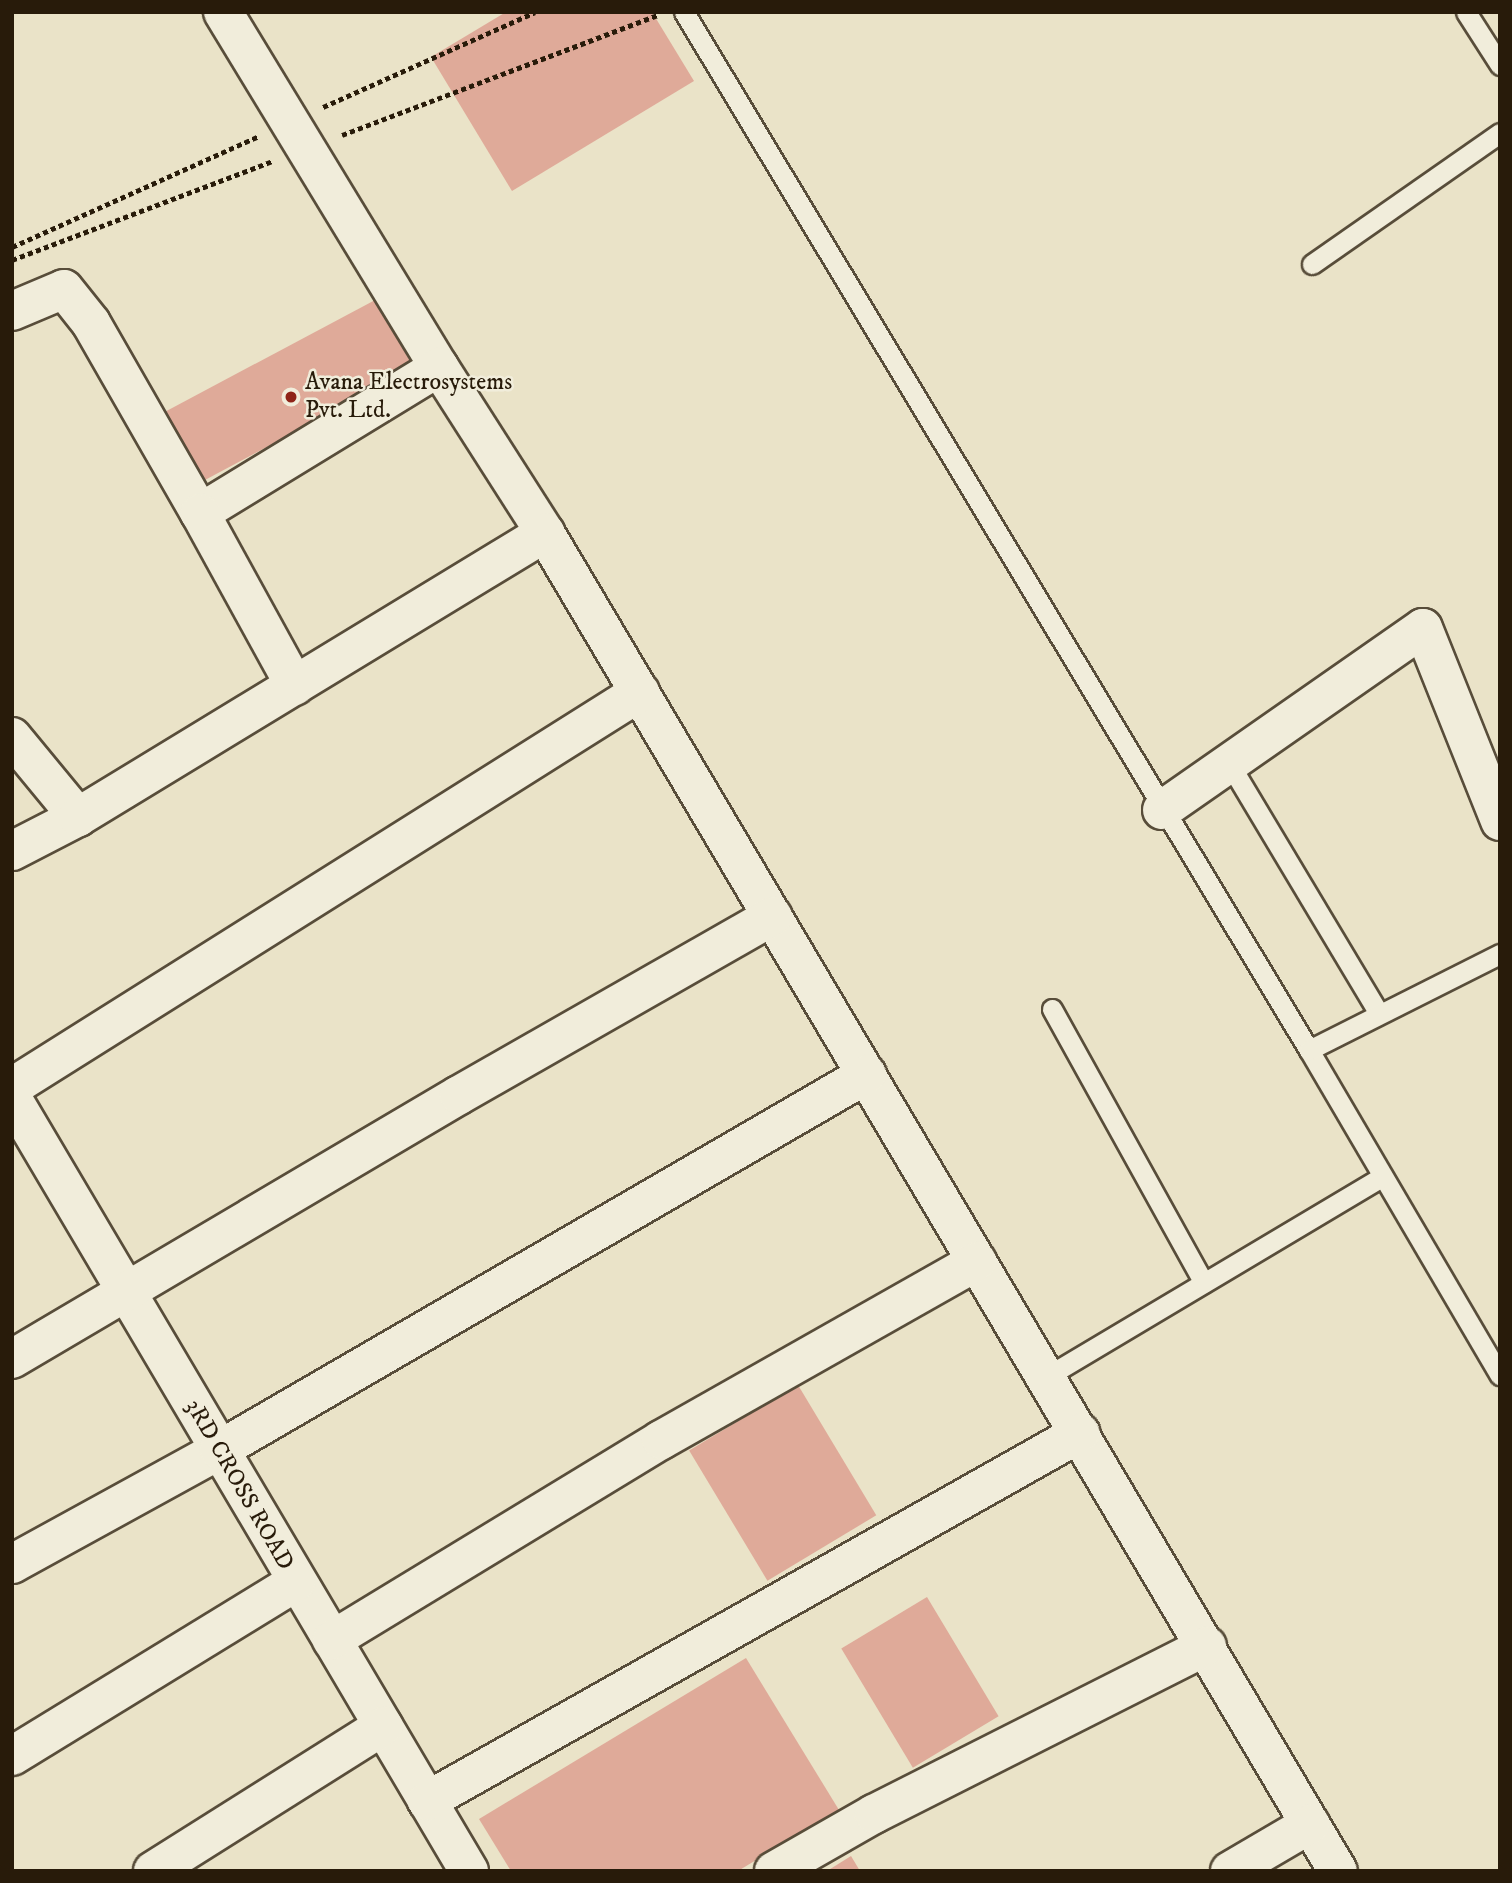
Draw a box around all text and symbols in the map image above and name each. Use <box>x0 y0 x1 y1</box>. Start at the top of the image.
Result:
place label: Avana Electrosystems Pvt. Ltd. <box>305 369 512 425</box>
marker: Avana Electrosystems Pvt. Ltd. <box>283 389 299 405</box>
street label: 3RD CROSS ROAD <box>178 1394 300 1576</box>

